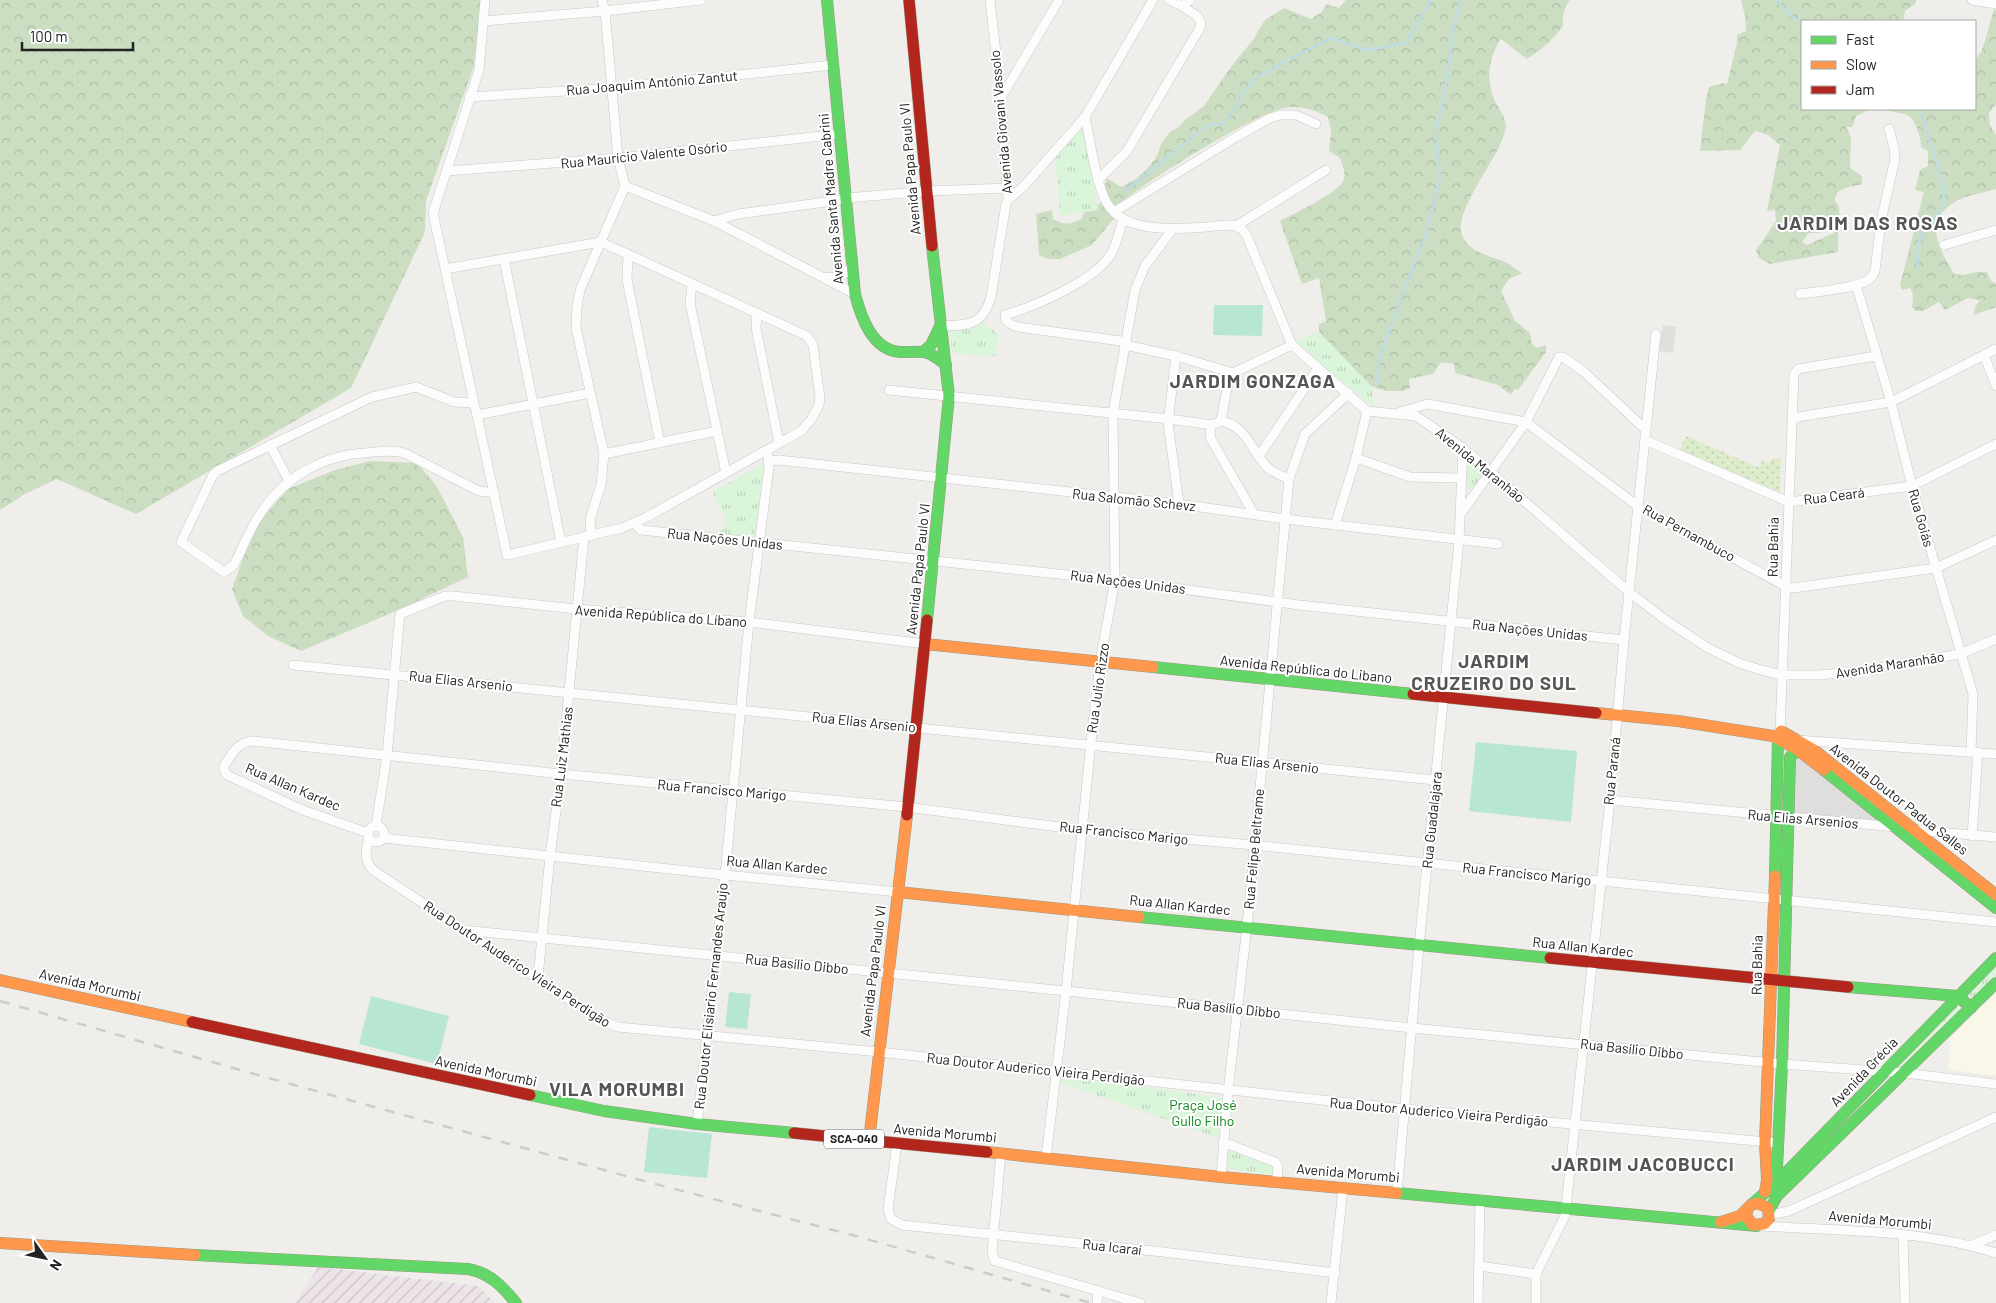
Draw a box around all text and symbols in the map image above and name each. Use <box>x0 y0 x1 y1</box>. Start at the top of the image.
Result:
scale bar <box>22 20 134 52</box>
legend <box>1801 20 1976 110</box>
text: 100 m <box>30 27 68 45</box>
text: Fast <box>1846 30 1874 48</box>
street label: Avenida Giovani Vassolo <box>986 49 1015 195</box>
text: Slow <box>1846 55 1877 73</box>
street label: Rua Joaquim António Zantut <box>565 67 738 98</box>
text: Jam <box>1846 80 1875 98</box>
street label: Avenida Papa Paulo VI <box>895 102 924 236</box>
street label: Avenida Santa Madre Cabrini <box>815 113 846 285</box>
street label: Rua Maurício Valente Osório <box>560 137 728 172</box>
district label: JARDIM DAS ROSAS <box>1777 211 1959 234</box>
district label: JARDIM GONZAGA <box>1170 369 1336 392</box>
street label: Avenida Maranhão <box>1432 423 1528 506</box>
street label: Rua Ceará <box>1802 483 1865 508</box>
street label: Rua Salomão Schevz <box>1071 485 1197 514</box>
street label: Rua Goiás <box>1905 487 1938 549</box>
street label: Rua Pernambuco <box>1640 500 1738 565</box>
street label: Avenida Papa Paulo VI <box>902 502 933 636</box>
street label: Rua Bahia <box>1763 517 1782 577</box>
street label: Rua Nações Unidas <box>666 524 784 553</box>
street label: Rua Nações Unidas <box>1069 566 1187 597</box>
street label: Avenida República do Líbano <box>574 601 748 630</box>
street label: Rua Nações Unidas <box>1471 615 1589 644</box>
street label: Rua Julio Rizzo <box>1083 642 1112 734</box>
street label: Avenida Maranhão <box>1834 648 1945 681</box>
district label: JARDIM CRUZEIRO DO SUL <box>1411 649 1577 694</box>
street label: Avenida República do Libano <box>1219 651 1393 686</box>
street label: Rua Elias Arsenio <box>408 667 514 694</box>
street label: Rua Luiz Mathias <box>547 705 576 808</box>
street label: Rua Elias Arsenio <box>811 708 917 735</box>
street label: Rua Paraná <box>1599 736 1624 806</box>
street label: Avenida Doutor Padua Salles <box>1827 739 1972 858</box>
street label: Rua Elias Arsenio <box>1214 749 1320 776</box>
street label: Rua Allan Kardec <box>243 759 343 814</box>
street label: Rua Guadalajara <box>1418 771 1445 869</box>
street label: Rua Francisco Marigo <box>657 775 787 804</box>
street label: Rua Felipe Beltrame <box>1240 788 1267 910</box>
street label: Rua Elias Arsenios <box>1747 805 1859 832</box>
street label: Rua Francisco Marigo <box>1059 817 1189 848</box>
street label: Rua Allan Kardec <box>726 852 828 877</box>
street label: Rua Francisco Marigo <box>1462 858 1592 889</box>
street label: Rua Doutor Elisiario Fernandes Araujo <box>690 882 731 1110</box>
street label: Rua Allan Kardec <box>1129 891 1231 918</box>
street label: Rua Doutor Auderico Vieira Perdigão <box>421 897 614 1030</box>
street label: Avenida Papa Paulo VI <box>856 904 889 1038</box>
street label: Rua Allan Kardec <box>1532 933 1634 960</box>
street label: Rua Bahia <box>1747 935 1766 995</box>
street label: Rua Basílio Dibbo <box>745 950 850 977</box>
street label: Avenida Morumbi <box>38 965 143 1004</box>
street label: Rua Basílio Dibbo <box>1177 994 1282 1021</box>
street label: Avenida Grécia <box>1826 1033 1901 1110</box>
street label: Rua Basílio Dibbo <box>1580 1035 1685 1062</box>
street label: Rua Doutor Auderico Vieira Perdigão <box>926 1049 1146 1088</box>
street label: Avenida Morumbi <box>434 1051 539 1090</box>
district label: VILA MORUMBI <box>549 1077 685 1100</box>
street label: Rua Doutor Auderico Vieira Perdigão <box>1329 1093 1549 1130</box>
park label: Praça José Gullo Filho <box>1169 1096 1237 1129</box>
street label: Avenida Morumbi <box>893 1120 997 1145</box>
road number: SCA-040 <box>824 1130 884 1148</box>
district label: JARDIM JACOBUCCI <box>1551 1152 1735 1175</box>
street label: Avenida Morumbi <box>1296 1160 1400 1185</box>
street label: Avenida Morumbi <box>1828 1207 1932 1232</box>
north arrow <box>20 1233 70 1283</box>
street label: Rua Icaraí <box>1082 1235 1142 1258</box>
text: N <box>47 1257 66 1274</box>

